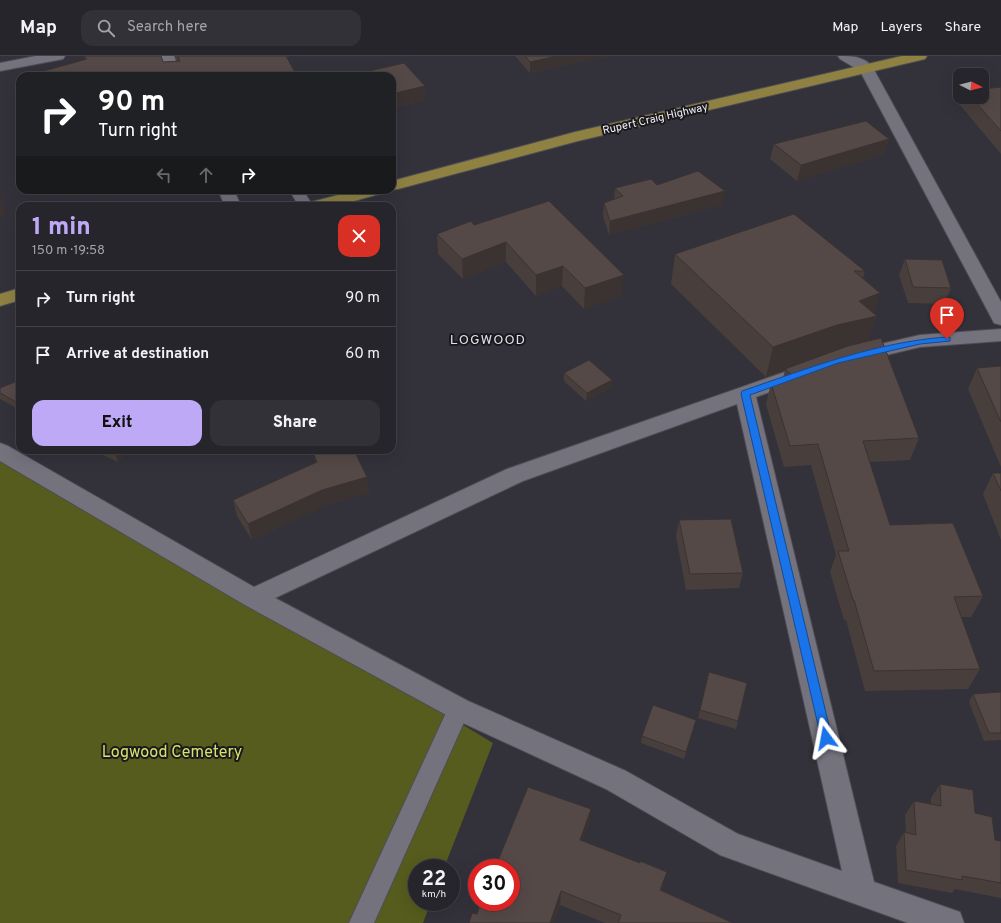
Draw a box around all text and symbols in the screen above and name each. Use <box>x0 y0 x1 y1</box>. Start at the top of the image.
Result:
search box <box>81 10 361 46</box>
text: Map <box>20 16 57 40</box>
icon: search <box>95 17 117 39</box>
text: Search here <box>127 18 207 37</box>
text: Map <box>832 19 858 36</box>
text: Layers <box>880 19 922 36</box>
text: Share <box>944 19 981 36</box>
north arrow <box>953 68 989 104</box>
map controls <box>953 68 989 104</box>
text: 90 m <box>98 85 165 121</box>
icon: right <box>32 88 84 140</box>
street label: Rupert Craig Highway <box>601 100 709 138</box>
text: Turn right <box>98 120 178 143</box>
icon: left <box>153 164 175 186</box>
icon: ahead <box>195 164 217 186</box>
icon: right <box>237 164 259 186</box>
text: 1 min <box>32 213 91 243</box>
button: close <box>338 215 380 257</box>
text: 150 m · 19:58 <box>32 243 105 259</box>
icon: right <box>32 288 54 310</box>
text: Turn right <box>66 289 135 308</box>
text: 90 m <box>345 289 380 308</box>
pin <box>930 298 964 339</box>
icon: arrive <box>936 304 958 326</box>
district label: LOGWOOD <box>450 332 526 349</box>
icon: arrive <box>32 344 54 366</box>
text: Arrive at destination <box>66 345 209 364</box>
text: 60 m <box>345 345 380 364</box>
button: Exit <box>32 400 202 446</box>
button: Share <box>210 400 380 446</box>
position arrow <box>805 717 847 759</box>
park label: Logwood Cemetery <box>102 743 242 763</box>
speed limit sign: 30 <box>468 859 520 911</box>
text: 22 <box>422 867 446 893</box>
text: km/h <box>422 888 446 901</box>

